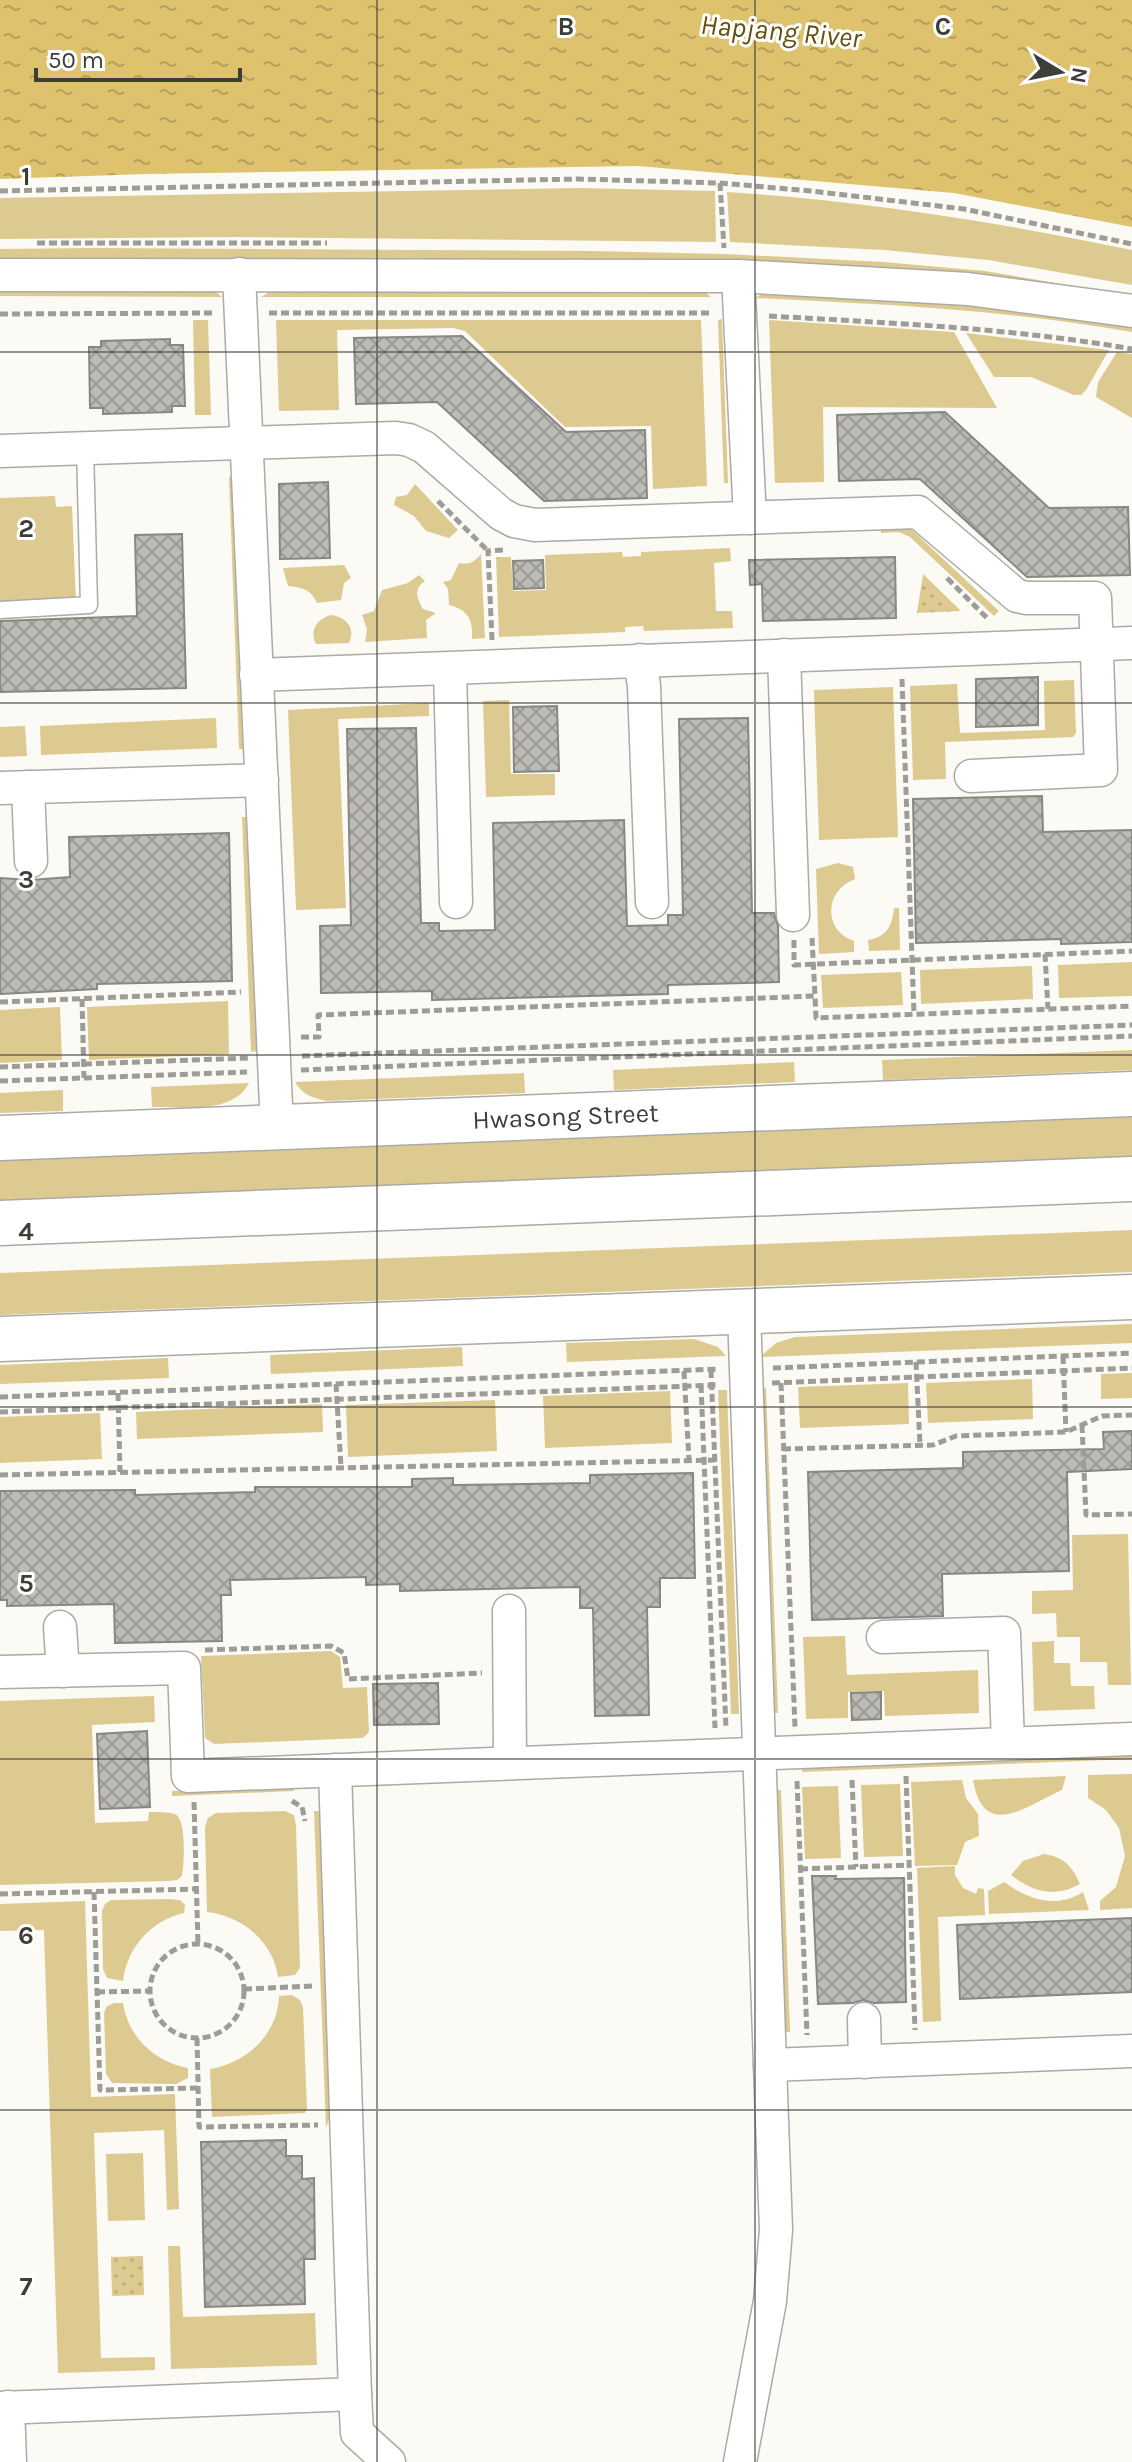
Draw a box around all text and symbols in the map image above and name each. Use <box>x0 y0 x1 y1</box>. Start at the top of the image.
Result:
water label: Hapjang River <box>699 8 864 55</box>
text: B <box>558 11 574 42</box>
text: C <box>935 11 951 42</box>
scale bar <box>36 32 240 82</box>
north arrow <box>1020 32 1100 112</box>
text: 50 m <box>48 46 104 74</box>
text: N <box>1065 65 1093 85</box>
text: 1 <box>21 161 31 192</box>
text: 2 <box>18 513 34 544</box>
text: 3 <box>18 864 34 895</box>
street label: Hwasong Street <box>472 1097 660 1135</box>
text: 4 <box>18 1216 34 1247</box>
text: 5 <box>18 1568 34 1599</box>
text: 6 <box>18 1920 34 1951</box>
text: 7 <box>20 2271 33 2302</box>

